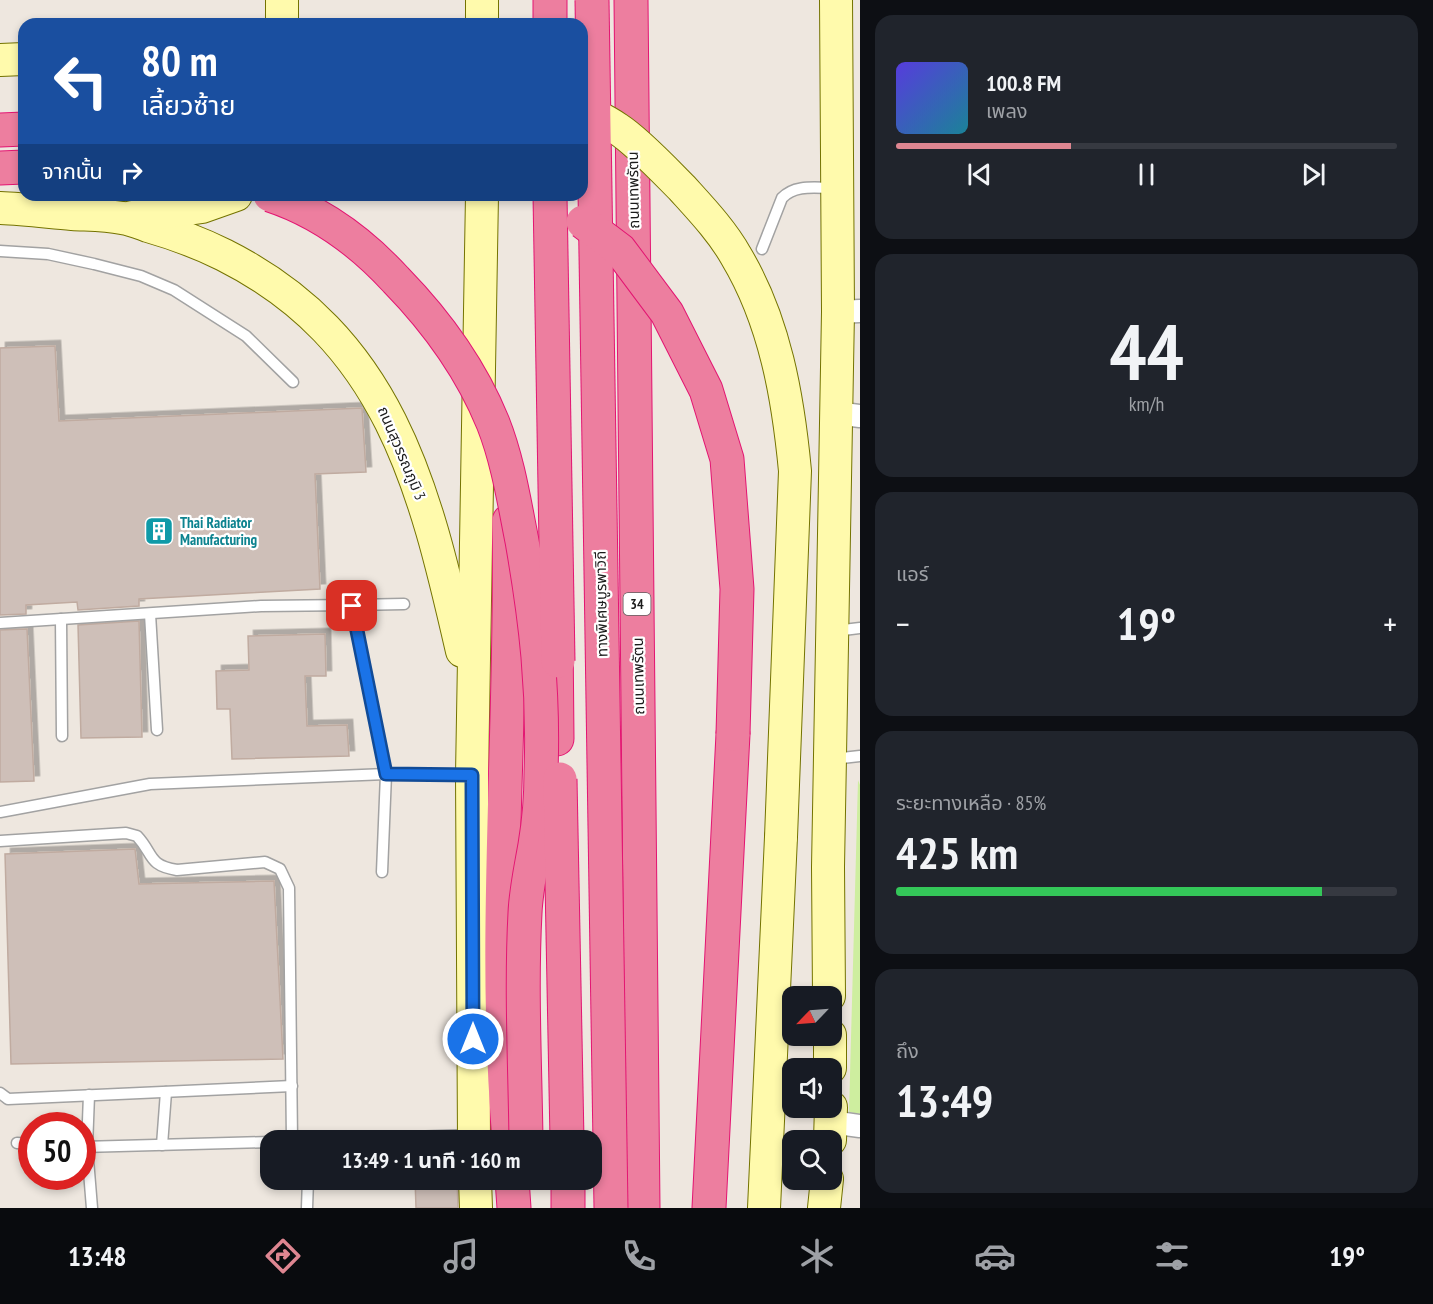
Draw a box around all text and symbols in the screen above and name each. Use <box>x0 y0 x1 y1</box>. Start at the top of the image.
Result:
text: 80 m <box>141 33 218 88</box>
icon: left <box>42 42 120 120</box>
text: 100.8 FM <box>986 69 1061 97</box>
text: เลี้ยวซ้าย <box>141 88 235 122</box>
text: เพลง <box>986 98 1028 124</box>
street label: ถนนเทพรัตน <box>623 151 643 229</box>
icon: right <box>115 156 148 189</box>
text: จากนั้น <box>42 157 103 185</box>
icon: previous <box>963 158 996 191</box>
icon: pause <box>1130 158 1163 191</box>
icon: next <box>1297 158 1330 191</box>
text: 44 <box>1109 301 1184 402</box>
text: km/h <box>1129 391 1164 417</box>
street label: ถนนสุวรรณภูมิ 3 <box>374 403 430 503</box>
place label: Thai Radiator Manufacturing <box>180 513 258 549</box>
building icon: Thai Radiator Manufacturing <box>143 515 175 547</box>
street label: ทางพิเศษบูรพาวิถี <box>591 551 611 657</box>
text: แอร์ <box>896 561 928 587</box>
pin <box>326 580 377 631</box>
icon: arrive <box>335 589 368 622</box>
road number: 34 <box>624 593 650 615</box>
text: 19° <box>1117 594 1176 652</box>
text: − <box>896 602 910 645</box>
text: + <box>1383 602 1397 645</box>
street label: ถนนเทพรัตน <box>628 637 648 715</box>
text: ระยะทางเหลือ · 85% <box>896 790 1046 816</box>
text: 425 km <box>896 823 1018 881</box>
north arrow <box>782 986 842 1046</box>
map controls <box>782 986 842 1190</box>
position arrow <box>441 1007 505 1071</box>
text: ถึง <box>896 1038 919 1064</box>
button: sound <box>782 1058 842 1118</box>
text: 13:49 <box>896 1071 993 1129</box>
speed limit sign: 50 <box>18 1112 96 1190</box>
button: search <box>782 1130 842 1190</box>
text: 13:49 · 1 นาที · 160 m <box>342 1146 520 1174</box>
icon: directions <box>262 1235 304 1277</box>
icon: music <box>440 1235 482 1277</box>
icon: phone <box>618 1235 660 1277</box>
icon: climate <box>796 1235 838 1277</box>
icon: car <box>974 1235 1016 1277</box>
icon: filters <box>1151 1235 1193 1277</box>
text: 13:48 <box>68 1239 126 1273</box>
text: 19° <box>1329 1239 1365 1273</box>

